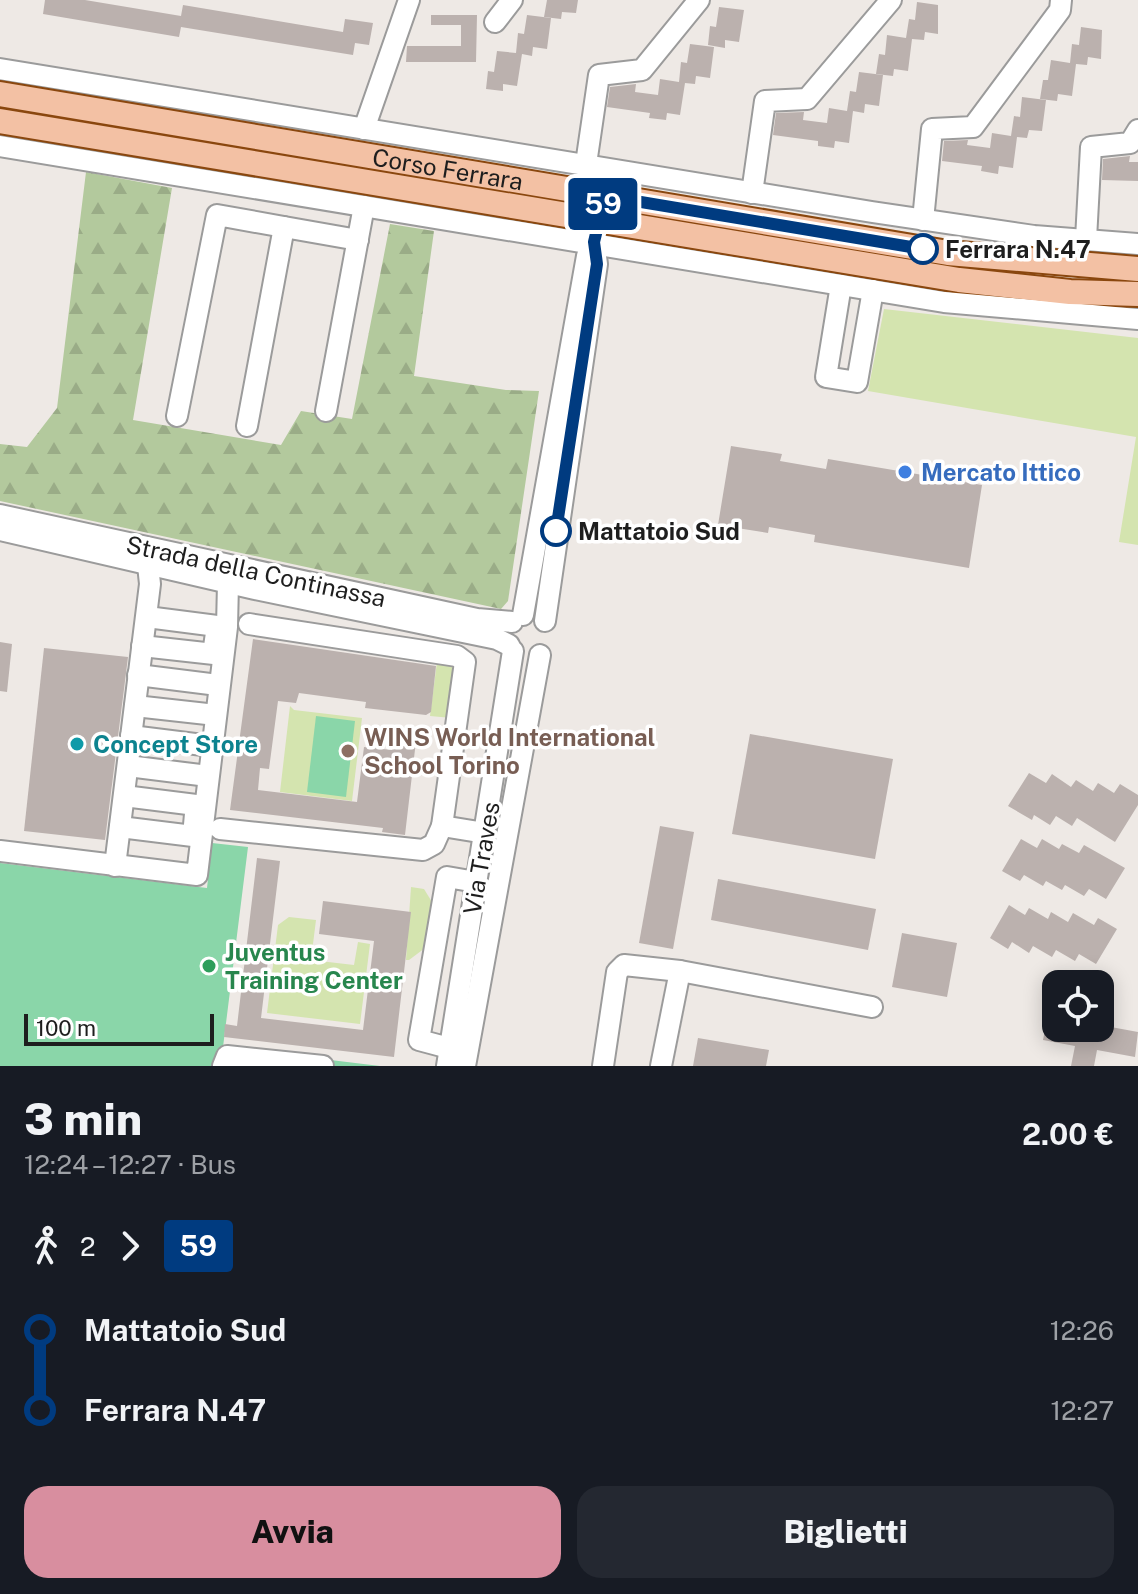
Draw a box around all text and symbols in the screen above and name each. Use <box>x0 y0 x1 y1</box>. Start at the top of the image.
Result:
street label: Corso Ferrara <box>370 143 525 195</box>
line badge: 59 <box>567 178 639 230</box>
text: 59 <box>584 187 622 220</box>
marker: Ferrara N.47 <box>908 234 938 264</box>
place label: Ferrara N.47 <box>945 235 1091 263</box>
place label: Mercato Ittico <box>921 458 1081 486</box>
marker: Mercato Ittico <box>896 463 914 481</box>
marker: Mattatoio Sud <box>541 516 571 546</box>
place label: Mattatoio Sud <box>578 517 740 545</box>
street label: Strada della Continassa <box>124 530 388 612</box>
place label: WINS World International School Torino <box>364 723 655 779</box>
place label: Concept Store <box>93 730 258 758</box>
marker: Concept Store <box>68 735 86 753</box>
marker: WINS World International School Torino <box>339 742 357 760</box>
street label: Via Traves <box>457 799 505 917</box>
place label: Juventus Training Center <box>225 938 403 994</box>
marker: Juventus Training Center <box>200 957 218 975</box>
map controls <box>1042 970 1114 1042</box>
button: locate <box>1042 970 1114 1042</box>
scale bar <box>24 1010 214 1046</box>
text: 100 m <box>36 1015 96 1041</box>
text: 3 min <box>24 1093 142 1145</box>
text: 2.00 € <box>1022 1116 1114 1152</box>
text: 12:24 – 12:27 · Bus <box>24 1149 236 1180</box>
icon: walk <box>24 1224 68 1268</box>
icon: forward <box>108 1224 152 1268</box>
text: 59 <box>180 1229 217 1262</box>
text: 2 <box>80 1231 96 1262</box>
text: Mattatoio Sud <box>84 1312 286 1348</box>
text: 12:26 <box>1050 1315 1114 1346</box>
text: Ferrara N.47 <box>84 1392 266 1428</box>
text: 12:27 <box>1050 1395 1114 1426</box>
button: Avvia <box>24 1486 561 1578</box>
button: Biglietti <box>577 1486 1114 1578</box>

